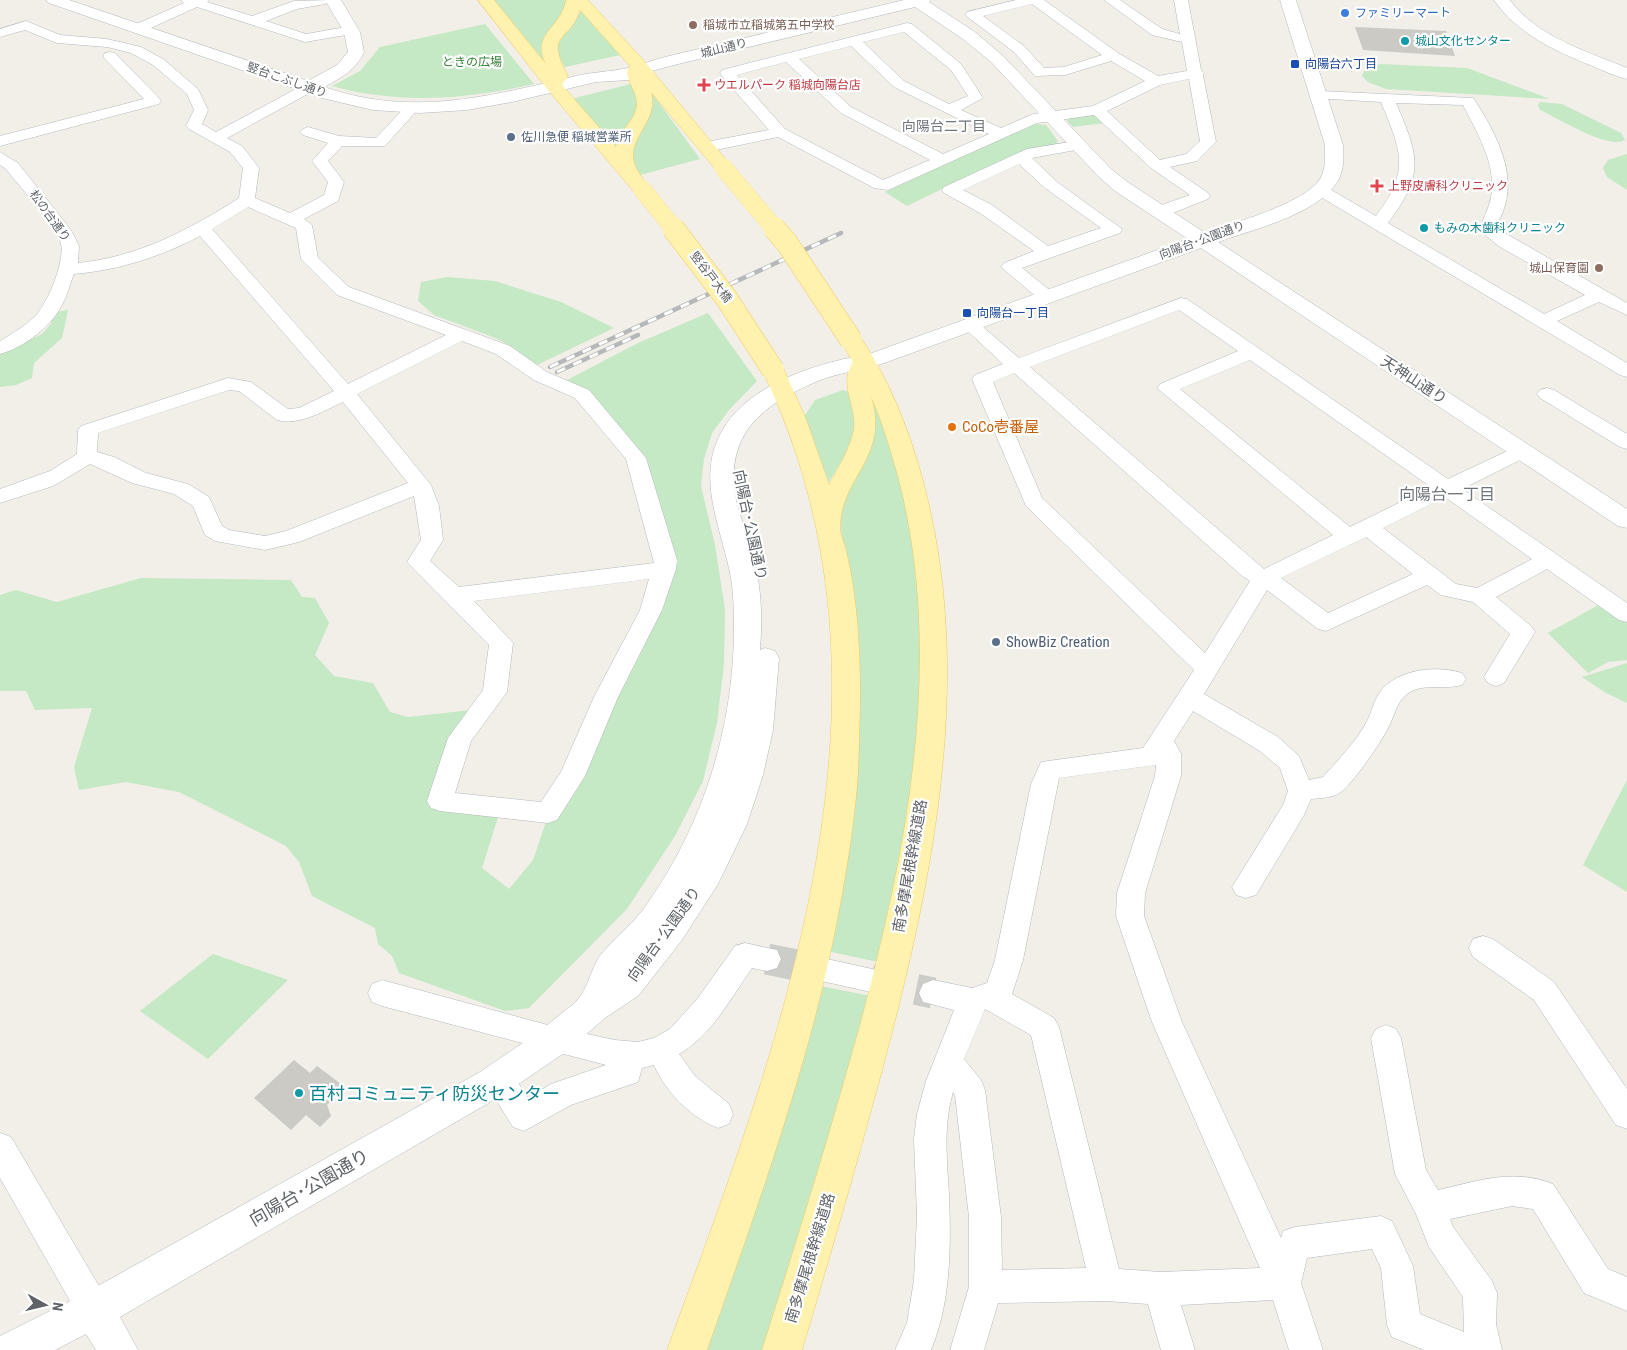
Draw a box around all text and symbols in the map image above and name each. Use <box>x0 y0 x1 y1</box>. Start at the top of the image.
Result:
place label: ファミリーマート <box>1355 6 1451 20</box>
marker: ファミリーマート <box>1339 7 1351 19</box>
place label: 稲城市立稲城第五中学校 <box>703 18 835 32</box>
marker: 稲城市立稲城第五中学校 <box>687 19 699 31</box>
place label: 城山文化センター <box>1415 34 1511 48</box>
street label: 城山通り <box>699 35 749 61</box>
marker: 城山文化センター <box>1399 35 1411 47</box>
park label: ときの広場 <box>442 55 502 69</box>
place label: 向陽台六丁目 <box>1305 57 1377 71</box>
marker: 向陽台六丁目 <box>1289 58 1301 70</box>
street label: 竪台こぶし通り <box>245 60 329 100</box>
place label: ウエルパーク 稲城向陽台店 <box>714 78 861 92</box>
marker: ウエルパーク 稲城向陽台店 <box>698 79 710 91</box>
district label: 向陽台二丁目 <box>902 118 986 134</box>
place label: 佐川急便 稲城営業所 <box>521 130 632 144</box>
marker: 佐川急便 稲城営業所 <box>505 131 517 143</box>
marker: 上野皮膚科クリニック <box>1370 179 1384 193</box>
place label: 上野皮膚科クリニック <box>1388 179 1508 193</box>
street label: 松の台通り <box>27 188 73 244</box>
street label: 向陽台･公園通り <box>1157 218 1247 262</box>
place label: もみの木歯科クリニック <box>1434 221 1566 235</box>
marker: もみの木歯科クリニック <box>1418 222 1430 234</box>
street label: 竪谷戸大橋 <box>687 249 735 305</box>
place label: 城山保育園 <box>1529 261 1589 275</box>
marker: 城山保育園 <box>1593 262 1605 274</box>
place label: 向陽台一丁目 <box>977 306 1049 320</box>
marker: 向陽台一丁目 <box>961 307 973 319</box>
street label: 天神山通り <box>1378 352 1450 408</box>
place label: CoCo壱番屋 <box>962 418 1039 436</box>
marker: CoCo壱番屋 <box>946 421 958 433</box>
street label: 向陽台･公園通り <box>730 468 770 582</box>
district label: 向陽台一丁目 <box>1399 485 1495 504</box>
place label: ShowBiz Creation <box>1006 633 1110 651</box>
marker: ShowBiz Creation <box>990 636 1002 648</box>
street label: 南多摩尾根幹線道路 <box>889 798 931 934</box>
street label: 向陽台･公園通り <box>624 883 704 985</box>
place label: 百村コミュニティ防災センター <box>309 1083 560 1104</box>
marker: 百村コミュニティ防災センター <box>293 1087 305 1099</box>
street label: 向陽台･公園通り <box>245 1144 373 1230</box>
street label: 南多摩尾根幹線道路 <box>782 1191 838 1325</box>
north arrow <box>20 1280 70 1330</box>
text: N <box>49 1301 66 1312</box>

